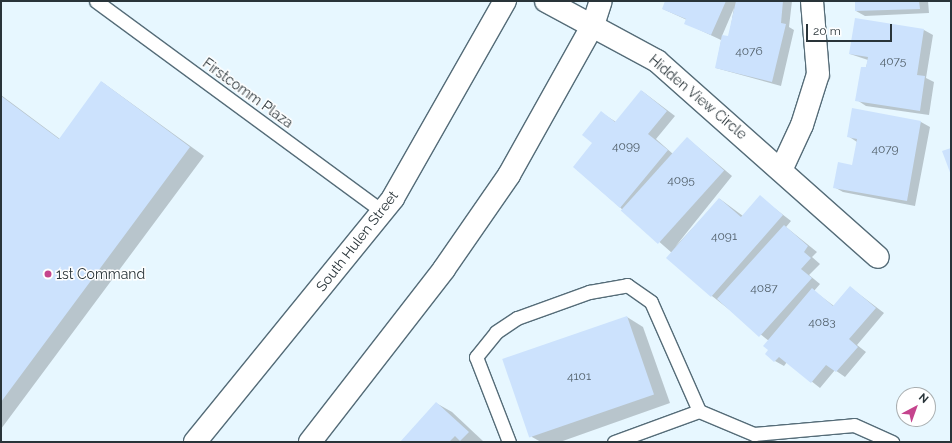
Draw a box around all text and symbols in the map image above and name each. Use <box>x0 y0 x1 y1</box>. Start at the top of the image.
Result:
scale bar <box>808 16 894 42</box>
text: 20 m <box>813 24 841 38</box>
house number: 4076 <box>735 45 763 59</box>
street label: Hidden View Circle <box>645 51 751 143</box>
street label: Firstcomm Plaza <box>200 55 296 131</box>
house number: 4075 <box>880 55 906 69</box>
house number: 4099 <box>612 140 640 154</box>
house number: 4079 <box>871 143 899 157</box>
house number: 4095 <box>667 174 695 188</box>
street label: South Hulen Street <box>313 187 401 295</box>
house number: 4091 <box>711 230 737 244</box>
place label: 1st Command <box>56 266 145 282</box>
marker: 1st Command <box>43 269 53 279</box>
house number: 4087 <box>750 282 778 296</box>
house number: 4083 <box>808 316 836 330</box>
house number: 4101 <box>567 370 591 384</box>
north arrow <box>896 387 936 427</box>
text: N <box>916 391 931 406</box>

